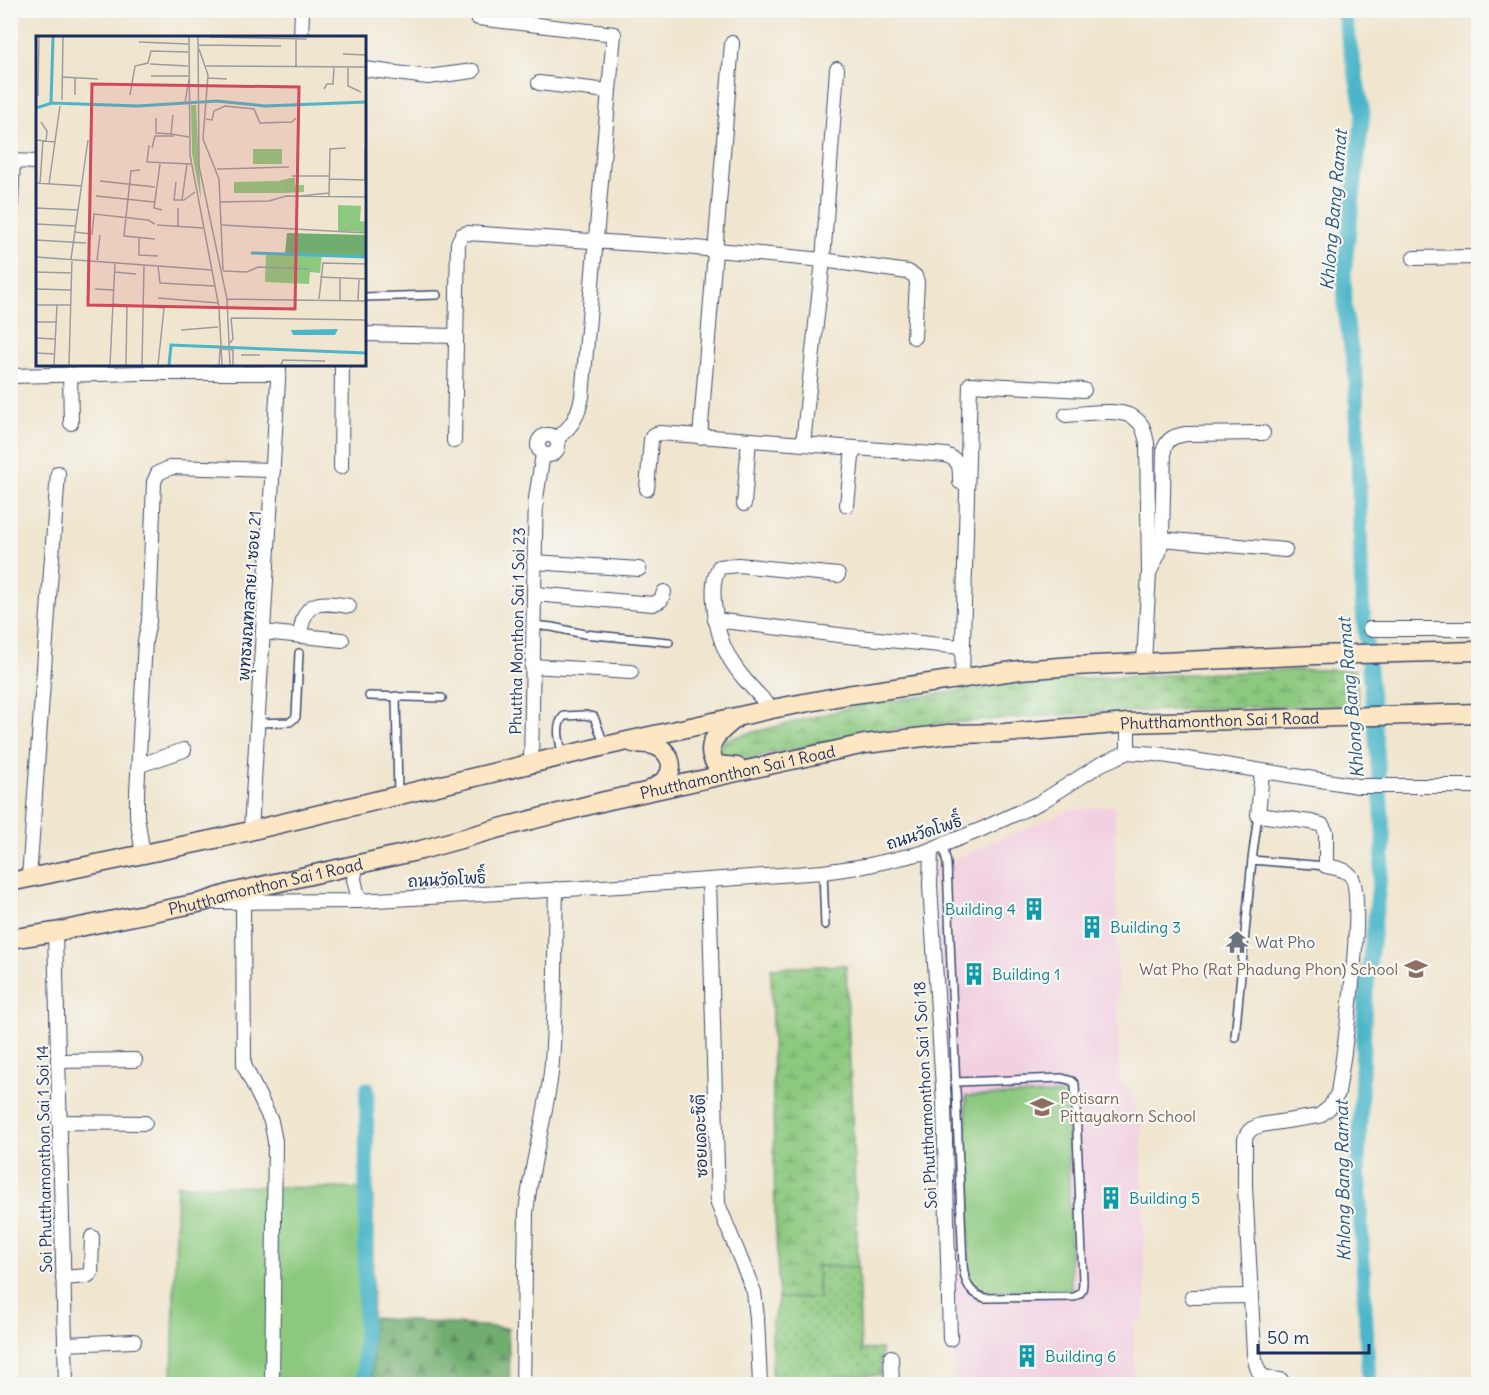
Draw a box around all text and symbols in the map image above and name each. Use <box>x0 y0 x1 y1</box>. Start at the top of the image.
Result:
inset map <box>36 36 366 366</box>
water label: Khlong Bang Ramat <box>1315 127 1352 291</box>
street label: พุทธมณฑลสาย 1 ซอย 21 <box>233 510 268 682</box>
street label: Phuttha Monthon Sai 1 Soi 23 <box>505 527 529 735</box>
water label: Khlong Bang Ramat <box>1332 615 1369 779</box>
street label: Phutthamonthon Sai 1 Road <box>1119 708 1320 734</box>
street label: Phutthamonthon Sai 1 Road <box>638 741 837 803</box>
street label: ถนนวัดโพธิ์ <box>882 805 964 854</box>
street label: Phutthamonthon Sai 1 Road <box>166 854 365 919</box>
street label: ถนนวัดโพธิ์ <box>407 862 487 891</box>
building icon: Building 4 <box>1021 896 1047 922</box>
place label: Building 4 <box>945 899 1016 919</box>
building icon: Building 3 <box>1079 914 1105 940</box>
place label: Building 3 <box>1110 917 1181 937</box>
temple icon: Wat Pho <box>1224 929 1250 955</box>
place label: Wat Pho <box>1255 932 1315 952</box>
school or university icon: Wat Pho (Rat Phadung Phon) School <box>1403 956 1429 982</box>
place label: Wat Pho (Rat Phadung Phon) School <box>1139 959 1398 979</box>
building icon: Building 1 <box>961 961 987 987</box>
place label: Building 1 <box>992 964 1060 984</box>
street label: Soi Phutthamonthon Sai 1 Soi 18 <box>909 981 941 1209</box>
street label: Soi Phutthamonthon Sai 1 Soi 14 <box>32 1045 56 1273</box>
place label: Potisarn Pittayakorn School <box>1060 1088 1196 1126</box>
street label: ซอยเดอะซิตี <box>689 1094 711 1178</box>
school or university icon: Potisarn Pittayakorn School <box>1029 1094 1055 1120</box>
water label: Khlong Bang Ramat <box>1330 1098 1355 1262</box>
building icon: Building 5 <box>1098 1185 1124 1211</box>
place label: Building 5 <box>1129 1188 1200 1208</box>
scale bar <box>1258 1317 1369 1355</box>
text: 50 m <box>1267 1326 1309 1349</box>
building icon: Building 6 <box>1014 1343 1040 1369</box>
place label: Building 6 <box>1045 1346 1116 1366</box>

